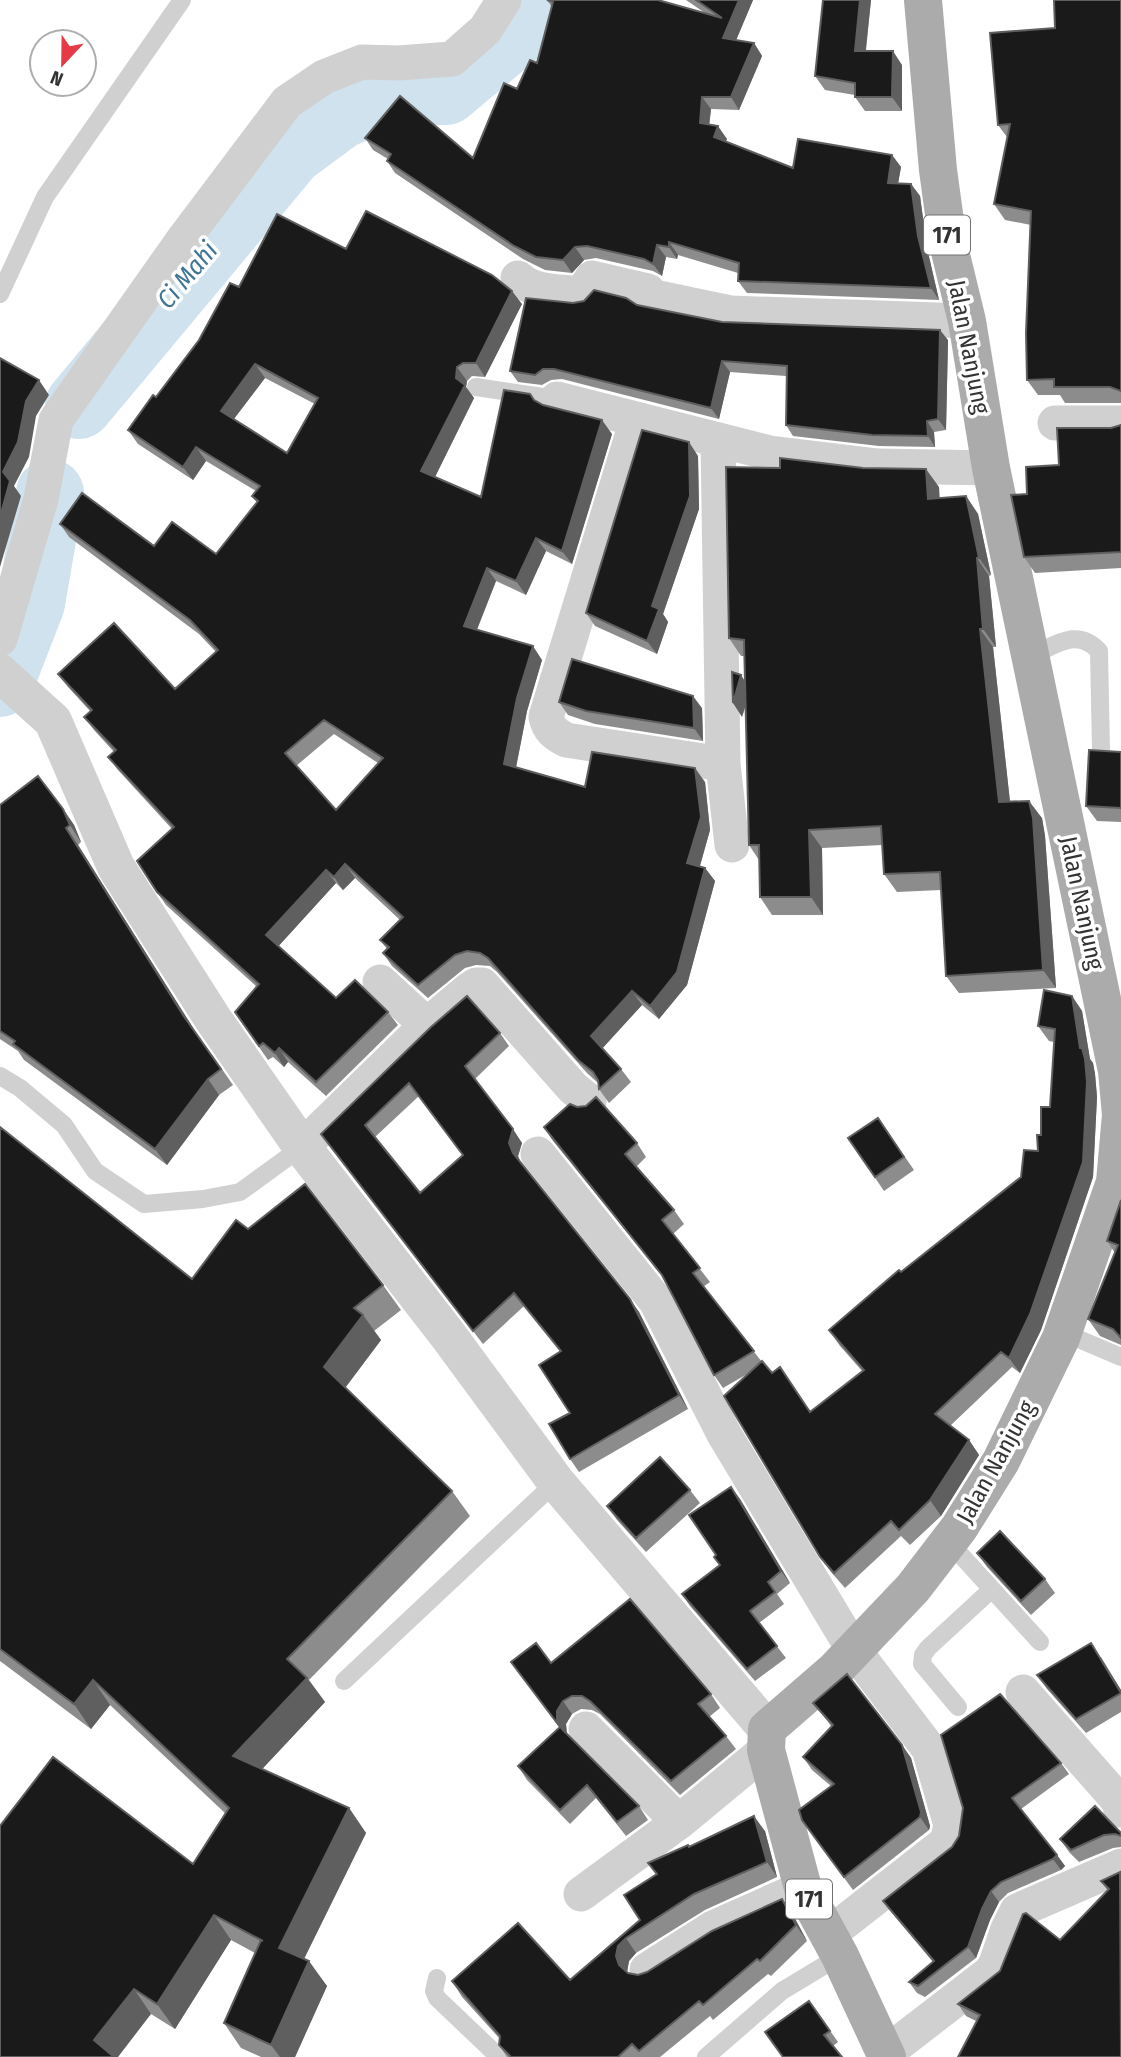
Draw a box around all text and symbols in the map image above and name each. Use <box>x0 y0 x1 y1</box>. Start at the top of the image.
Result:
north arrow <box>28 28 98 98</box>
text: N <box>47 66 66 91</box>
road number: 171 <box>924 216 970 254</box>
water label: Ci Mahi <box>151 235 225 315</box>
street label: Jalan Nanjung <box>942 278 996 417</box>
street label: Jalan Nanjung <box>1054 834 1110 973</box>
street label: Jalan Nanjung <box>951 1395 1042 1528</box>
road number: 171 <box>786 1880 832 1918</box>

